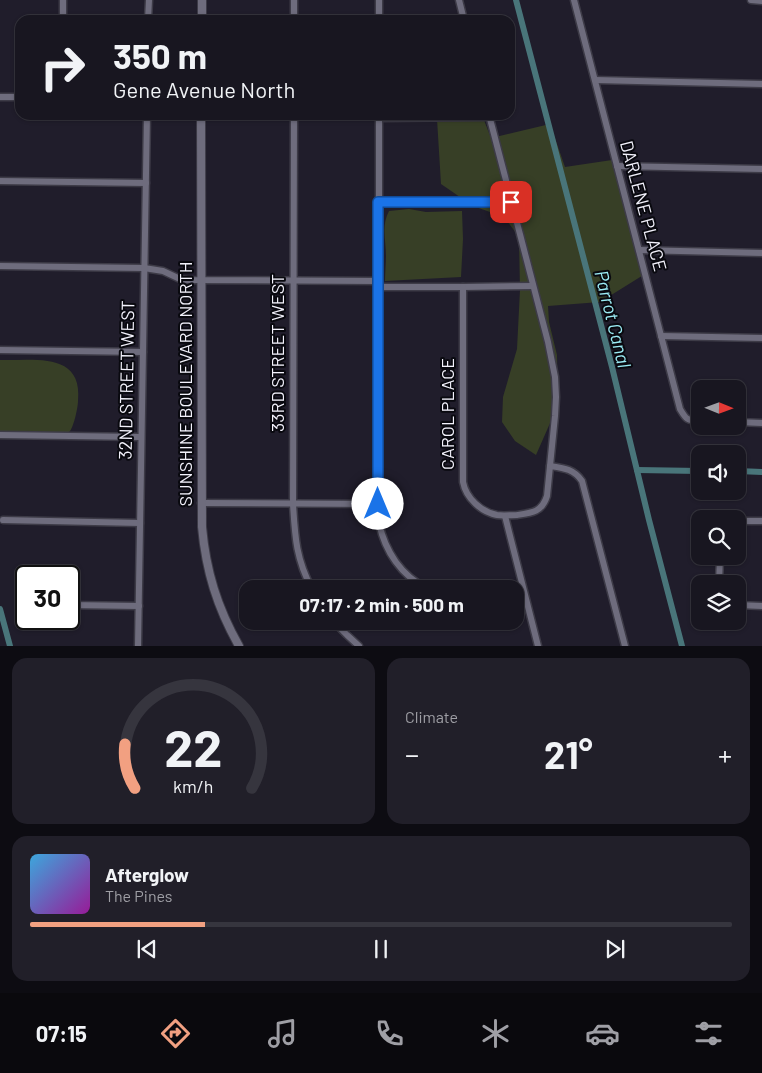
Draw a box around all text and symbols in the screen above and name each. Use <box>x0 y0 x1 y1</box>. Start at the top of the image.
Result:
text: 350 m <box>113 34 207 76</box>
icon: right <box>30 35 95 100</box>
text: Gene Avenue North <box>113 76 295 102</box>
street label: DARLENE PLACE <box>616 138 672 273</box>
pin <box>490 181 532 223</box>
icon: arrive <box>497 188 525 216</box>
street label: SUNSHINE BOULEVARD NORTH <box>174 261 196 507</box>
water label: Parrot Canal <box>590 268 637 371</box>
street label: 33RD STREET WEST <box>266 274 288 432</box>
street label: 32ND STREET WEST <box>114 300 138 460</box>
street label: CAROL PLACE <box>436 358 458 470</box>
north arrow <box>691 380 746 435</box>
map controls <box>691 380 746 630</box>
button: sound <box>691 445 746 500</box>
position arrow <box>351 477 403 529</box>
button: search <box>691 510 746 565</box>
speed limit sign: 30 <box>15 565 80 630</box>
button: layers <box>691 575 746 630</box>
text: 07:17 · 2 min · 500 m <box>299 593 464 616</box>
text: Climate <box>405 707 458 726</box>
text: 22 <box>164 715 223 777</box>
text: 21° <box>544 731 593 777</box>
text: − <box>405 737 419 771</box>
text: + <box>718 737 732 771</box>
text: km/h <box>173 775 214 797</box>
text: Afterglow <box>105 863 189 886</box>
text: The Pines <box>105 886 173 905</box>
icon: previous <box>133 935 161 963</box>
icon: pause <box>367 935 395 963</box>
icon: next <box>601 935 629 963</box>
icon: directions <box>158 1016 193 1051</box>
icon: music <box>265 1016 300 1051</box>
icon: phone <box>372 1016 407 1051</box>
icon: climate <box>478 1016 513 1051</box>
icon: car <box>585 1016 620 1051</box>
icon: filters <box>691 1016 726 1051</box>
text: 07:15 <box>36 1020 87 1046</box>

